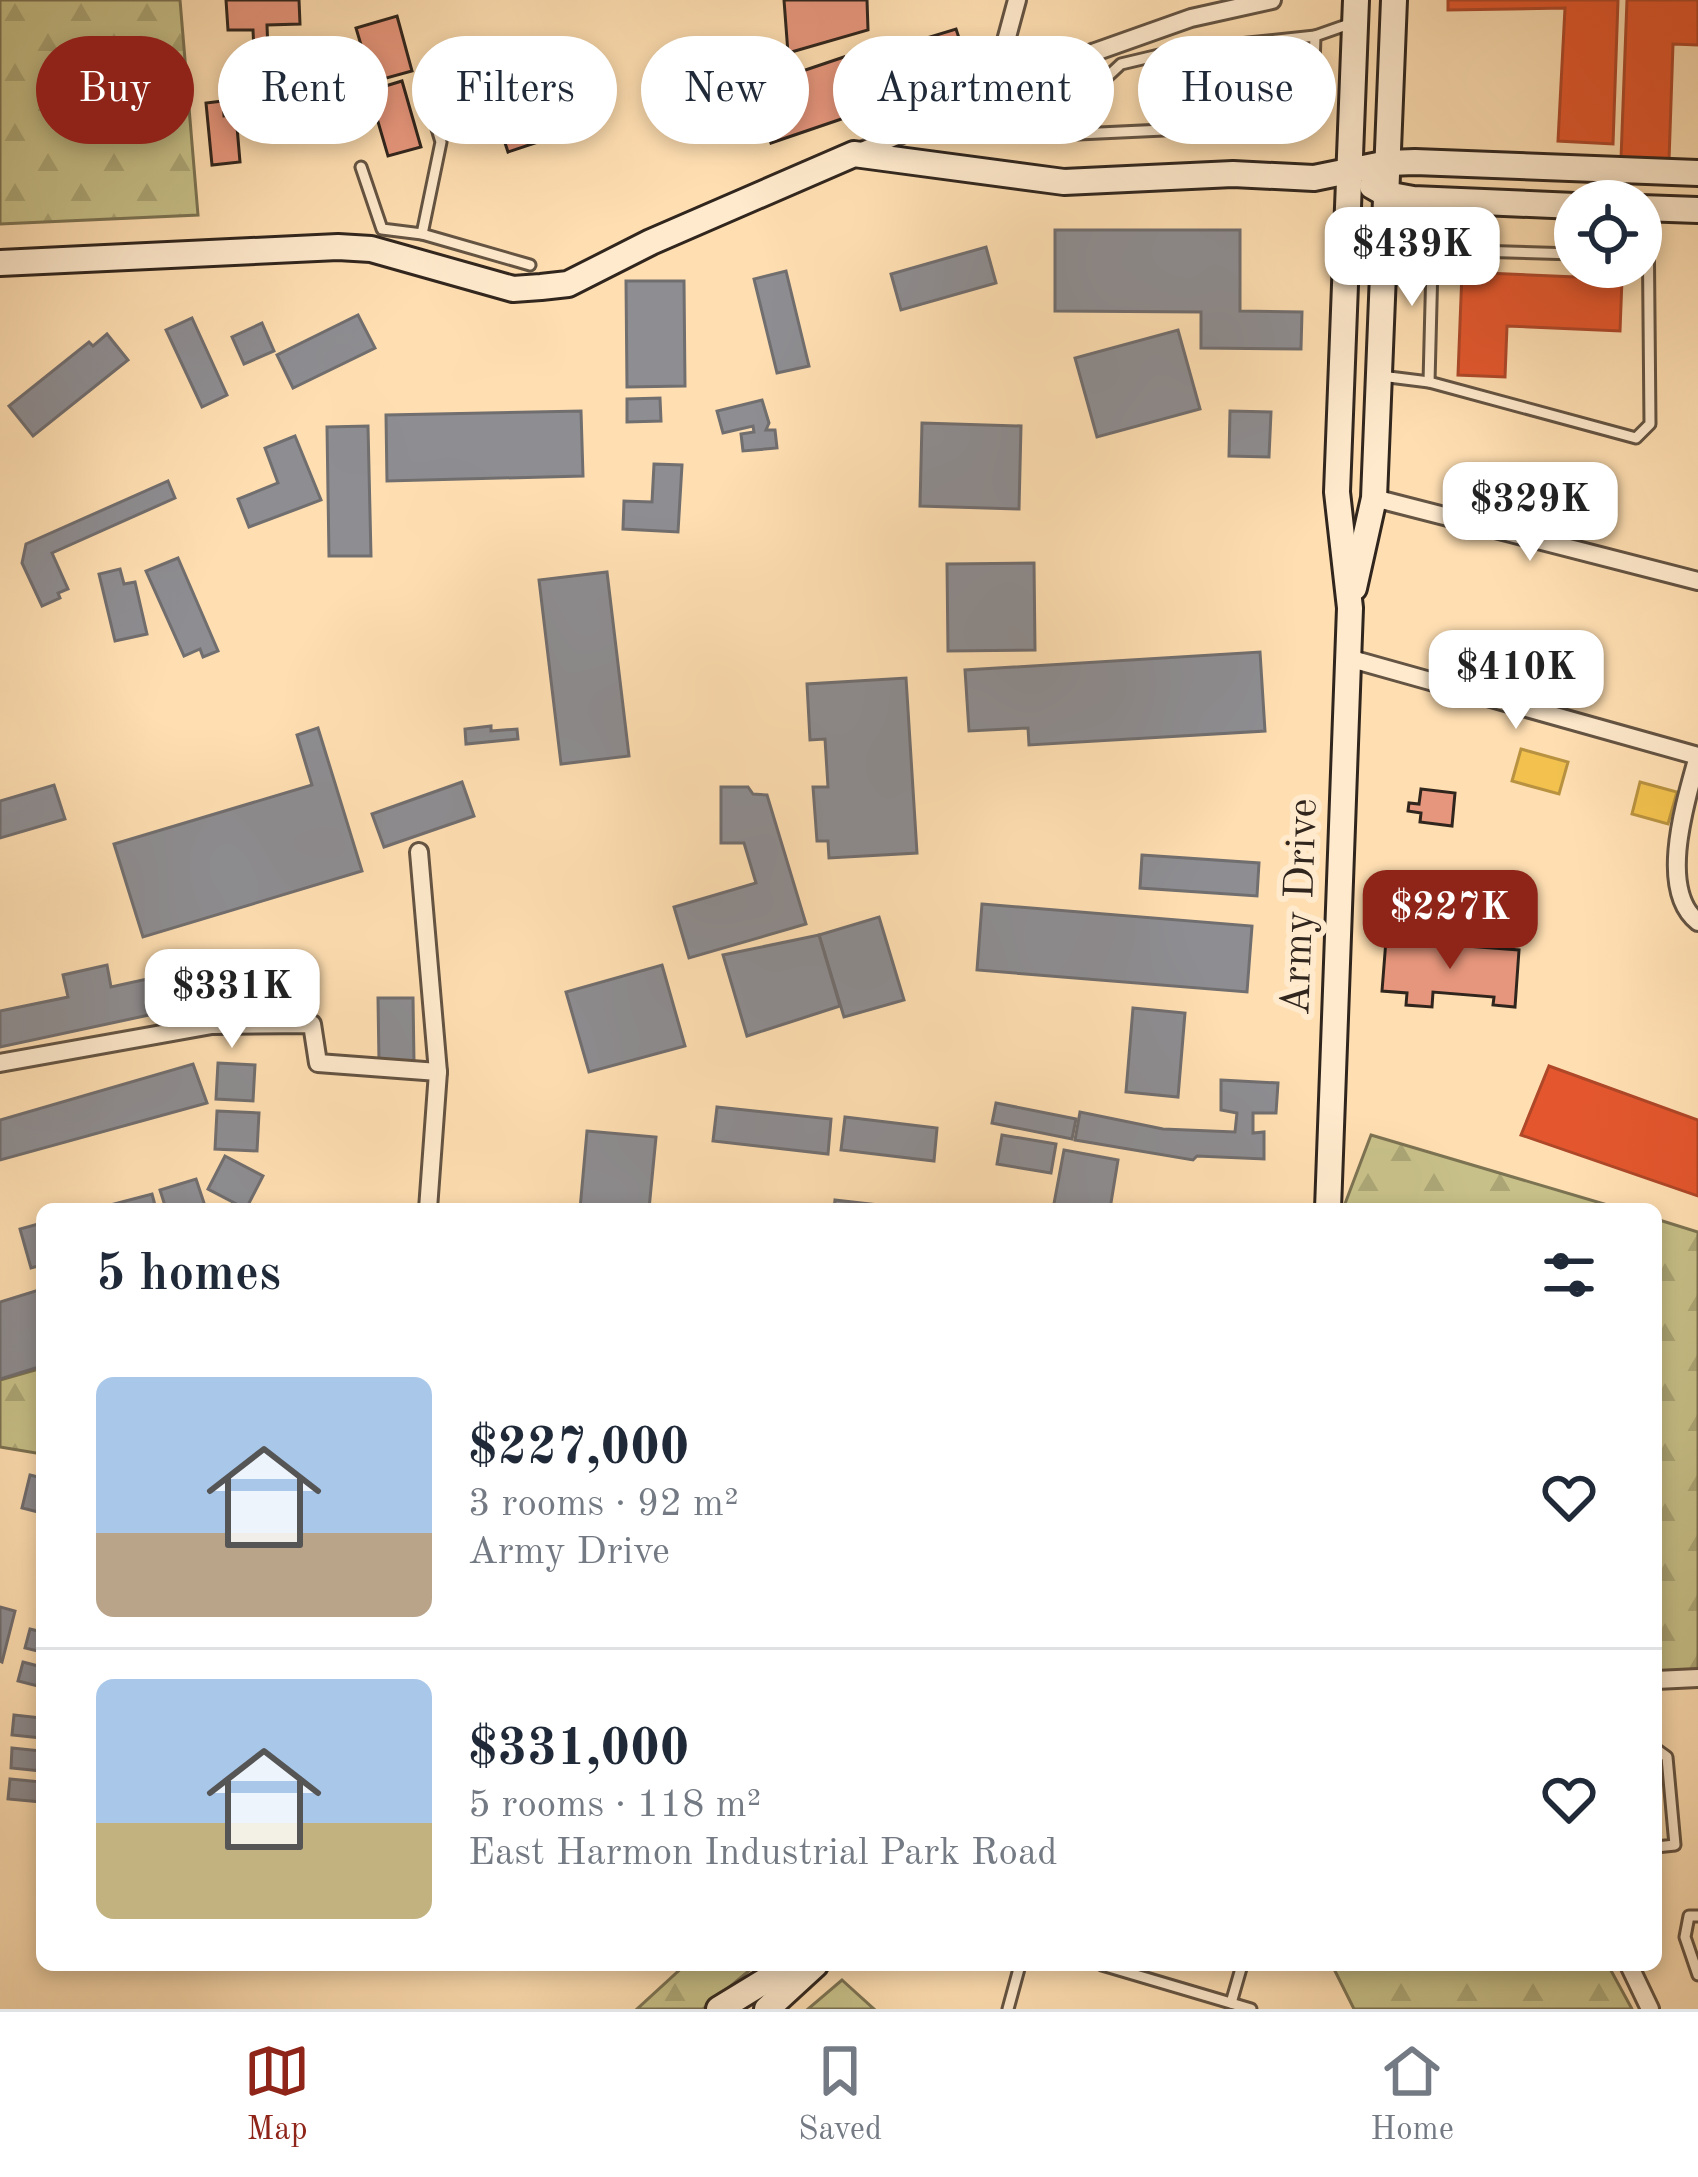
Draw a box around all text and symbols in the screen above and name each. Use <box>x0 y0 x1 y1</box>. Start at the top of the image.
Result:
chip: Buy <box>36 36 194 144</box>
chip: Rent <box>218 36 388 144</box>
chip: Filters <box>412 36 617 144</box>
chip: New <box>641 36 809 144</box>
chip: Apartment <box>833 36 1114 144</box>
chip: House <box>1138 36 1336 144</box>
map controls <box>1554 180 1662 288</box>
button: locate <box>1554 180 1662 288</box>
pin: $439K <box>1328 207 1496 309</box>
text: $439K <box>1352 226 1472 265</box>
pin: $329K <box>1446 462 1614 564</box>
text: $329K <box>1470 481 1590 520</box>
pin: $410K <box>1432 630 1600 732</box>
text: $410K <box>1456 649 1576 688</box>
street label: Army Drive <box>1276 798 1326 1016</box>
pin: $227K <box>1366 870 1534 972</box>
text: $227K <box>1390 889 1510 928</box>
pin: $331K <box>148 949 316 1051</box>
text: $331K <box>172 968 292 1007</box>
icon: filters <box>1536 1242 1602 1308</box>
text: 5 homes <box>96 1250 281 1301</box>
text: $227,000 <box>468 1424 689 1475</box>
icon: home <box>192 1425 336 1569</box>
icon: heart <box>1536 1464 1602 1530</box>
text: 3 rooms · 92 m² <box>468 1485 739 1524</box>
text: Army Drive <box>468 1533 670 1572</box>
text: $331,000 <box>468 1725 689 1776</box>
icon: home <box>192 1727 336 1871</box>
icon: heart <box>1536 1766 1602 1832</box>
text: 5 rooms · 118 m² <box>468 1786 761 1825</box>
text: East Harmon Industrial Park Road <box>468 1834 1058 1873</box>
tab: Map <box>244 2038 310 2151</box>
tab: Saved <box>798 2038 882 2151</box>
tab: Home <box>1370 2038 1454 2151</box>

